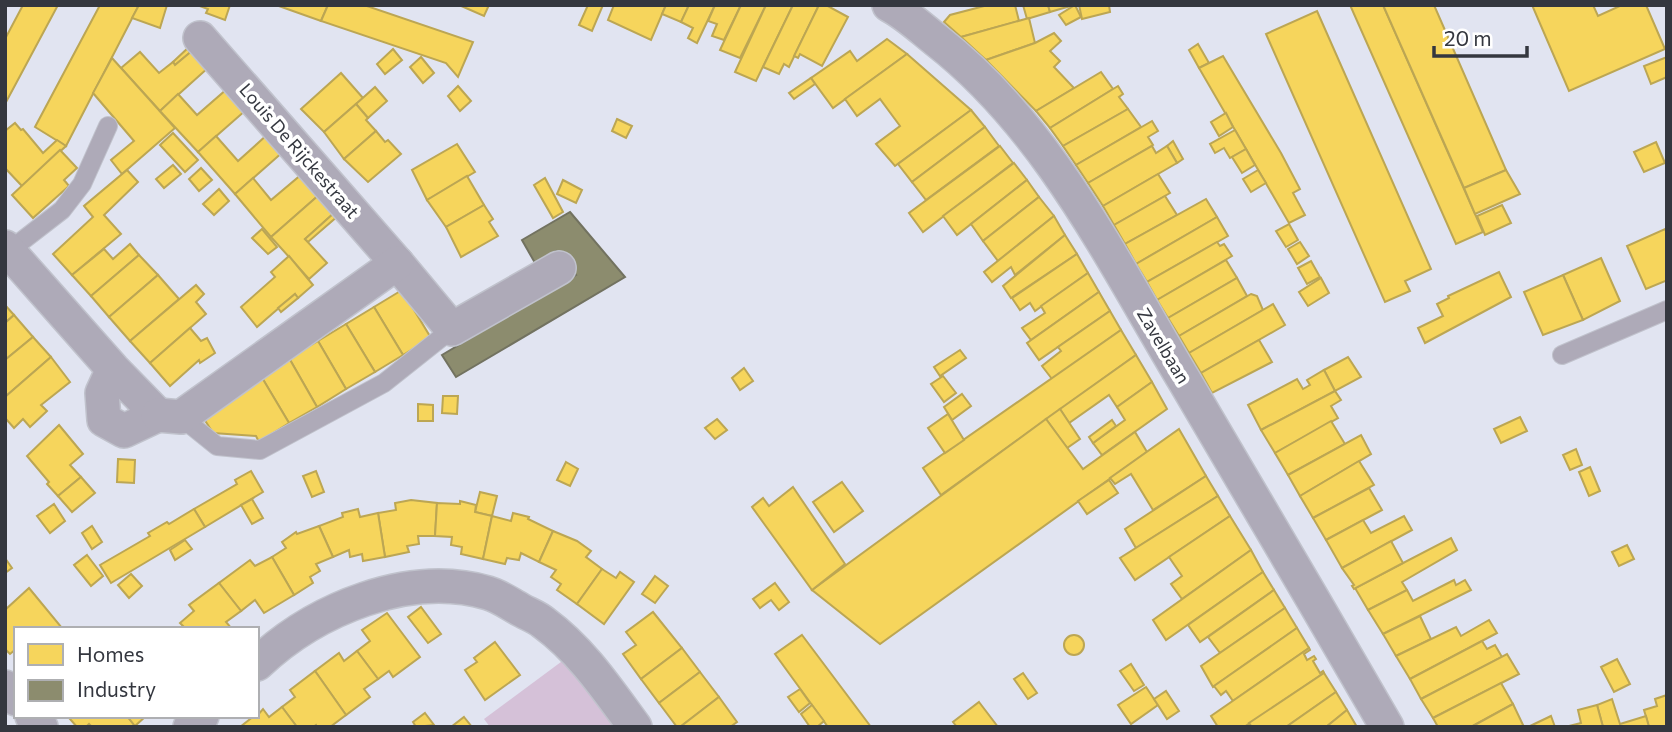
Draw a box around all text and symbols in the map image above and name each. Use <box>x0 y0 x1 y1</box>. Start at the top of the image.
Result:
scale bar <box>1434 14 1527 58</box>
text: 20 m <box>1444 25 1492 50</box>
street label: Louis De Rijckestraat <box>235 78 364 222</box>
street label: Zavelbaan <box>1133 304 1195 387</box>
legend <box>14 627 259 718</box>
text: Homes <box>77 641 144 666</box>
text: Industry <box>77 676 156 701</box>

